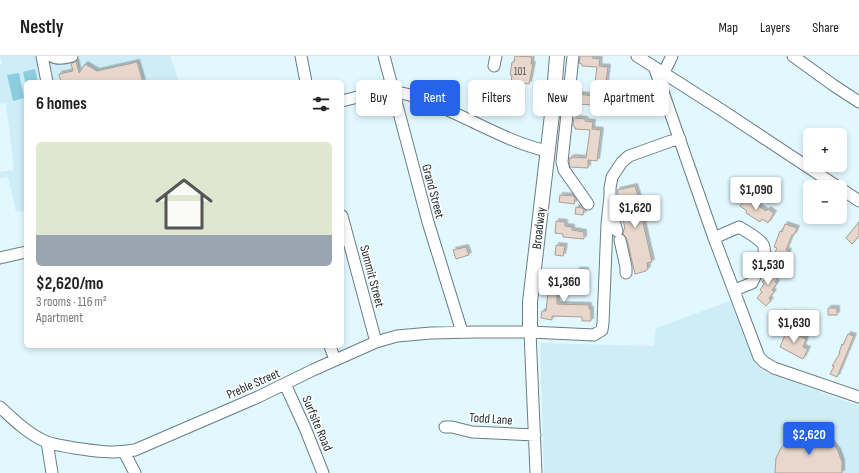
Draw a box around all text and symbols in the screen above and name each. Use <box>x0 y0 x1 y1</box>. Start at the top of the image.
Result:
text: Nestly <box>20 16 64 39</box>
text: Map <box>718 19 738 36</box>
text: Layers <box>760 19 790 36</box>
text: Share <box>812 19 839 36</box>
house number: 101 <box>514 65 526 78</box>
chip: Buy <box>356 80 402 116</box>
chip: Rent <box>410 80 460 116</box>
chip: Filters <box>468 80 525 116</box>
chip: New <box>533 80 582 116</box>
chip: Apartment <box>590 80 669 116</box>
icon: filters <box>310 93 332 115</box>
text: 6 homes <box>36 94 87 114</box>
map controls <box>803 128 847 224</box>
button: + <box>803 128 847 172</box>
street label: Grand Street <box>418 162 448 220</box>
icon: home <box>148 168 220 240</box>
pin: $1,090 <box>723 177 789 211</box>
button: − <box>803 180 847 224</box>
text: $1,090 <box>739 182 773 198</box>
pin: $1,620 <box>602 195 668 229</box>
text: $1,620 <box>618 200 652 216</box>
street label: Broadway <box>529 206 549 250</box>
street label: Summit Street <box>356 243 388 309</box>
pin: $1,530 <box>735 252 801 286</box>
text: $1,530 <box>752 257 784 273</box>
pin: $1,360 <box>531 269 597 303</box>
text: $2,620/mo <box>36 274 103 294</box>
text: $1,360 <box>547 274 581 290</box>
text: 3 rooms · 116 m² <box>36 294 107 310</box>
text: Apartment <box>36 310 83 326</box>
pin: $1,630 <box>761 310 827 344</box>
text: $1,630 <box>777 315 811 331</box>
street label: Preble Street <box>224 365 283 403</box>
street label: Surfsite Road <box>298 393 336 453</box>
street label: Todd Lane <box>469 410 513 428</box>
pin: $2,620 <box>776 422 842 456</box>
text: $2,620 <box>792 427 826 443</box>

